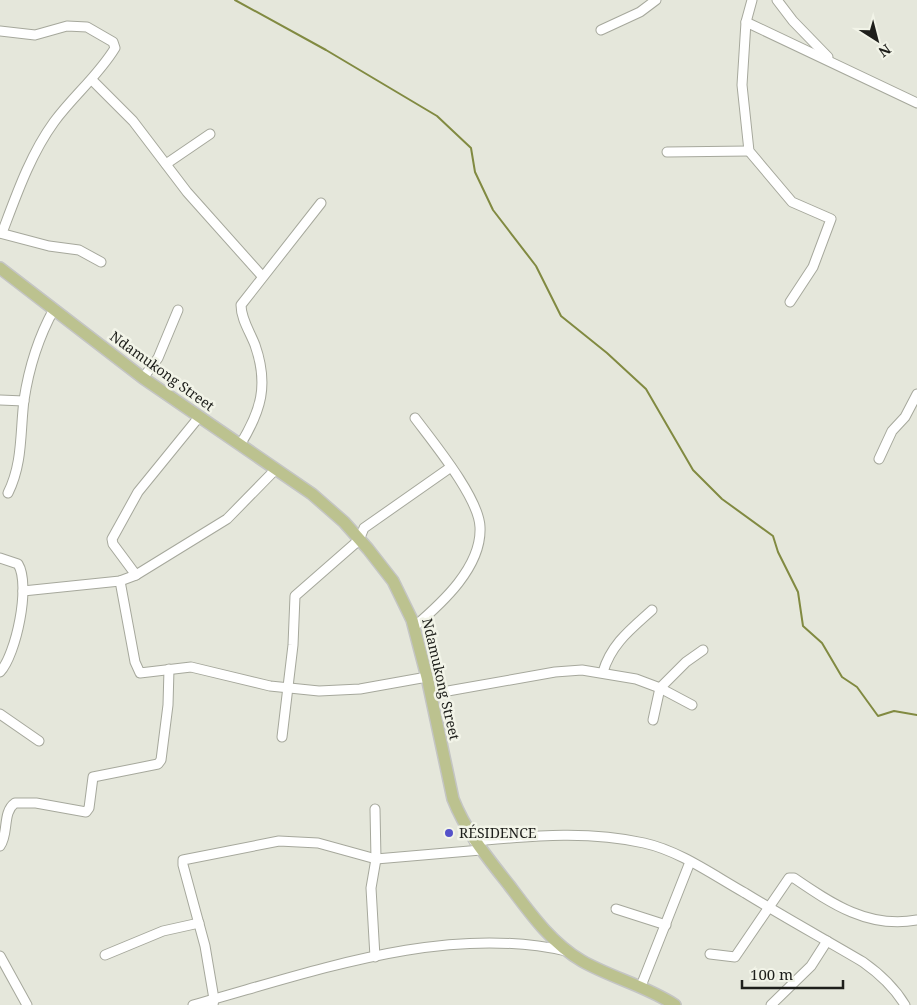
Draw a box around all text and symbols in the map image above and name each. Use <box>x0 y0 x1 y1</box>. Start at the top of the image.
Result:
north arrow <box>852 15 902 65</box>
text: N <box>875 40 895 62</box>
street label: Ndamukong Street <box>106 326 218 415</box>
street label: Ndamukong Street <box>418 616 465 742</box>
place label: RÉSIDENCE <box>459 823 537 842</box>
marker: RÉSIDENCE <box>443 827 455 839</box>
scale bar <box>742 958 843 990</box>
text: 100 m <box>750 964 793 984</box>

